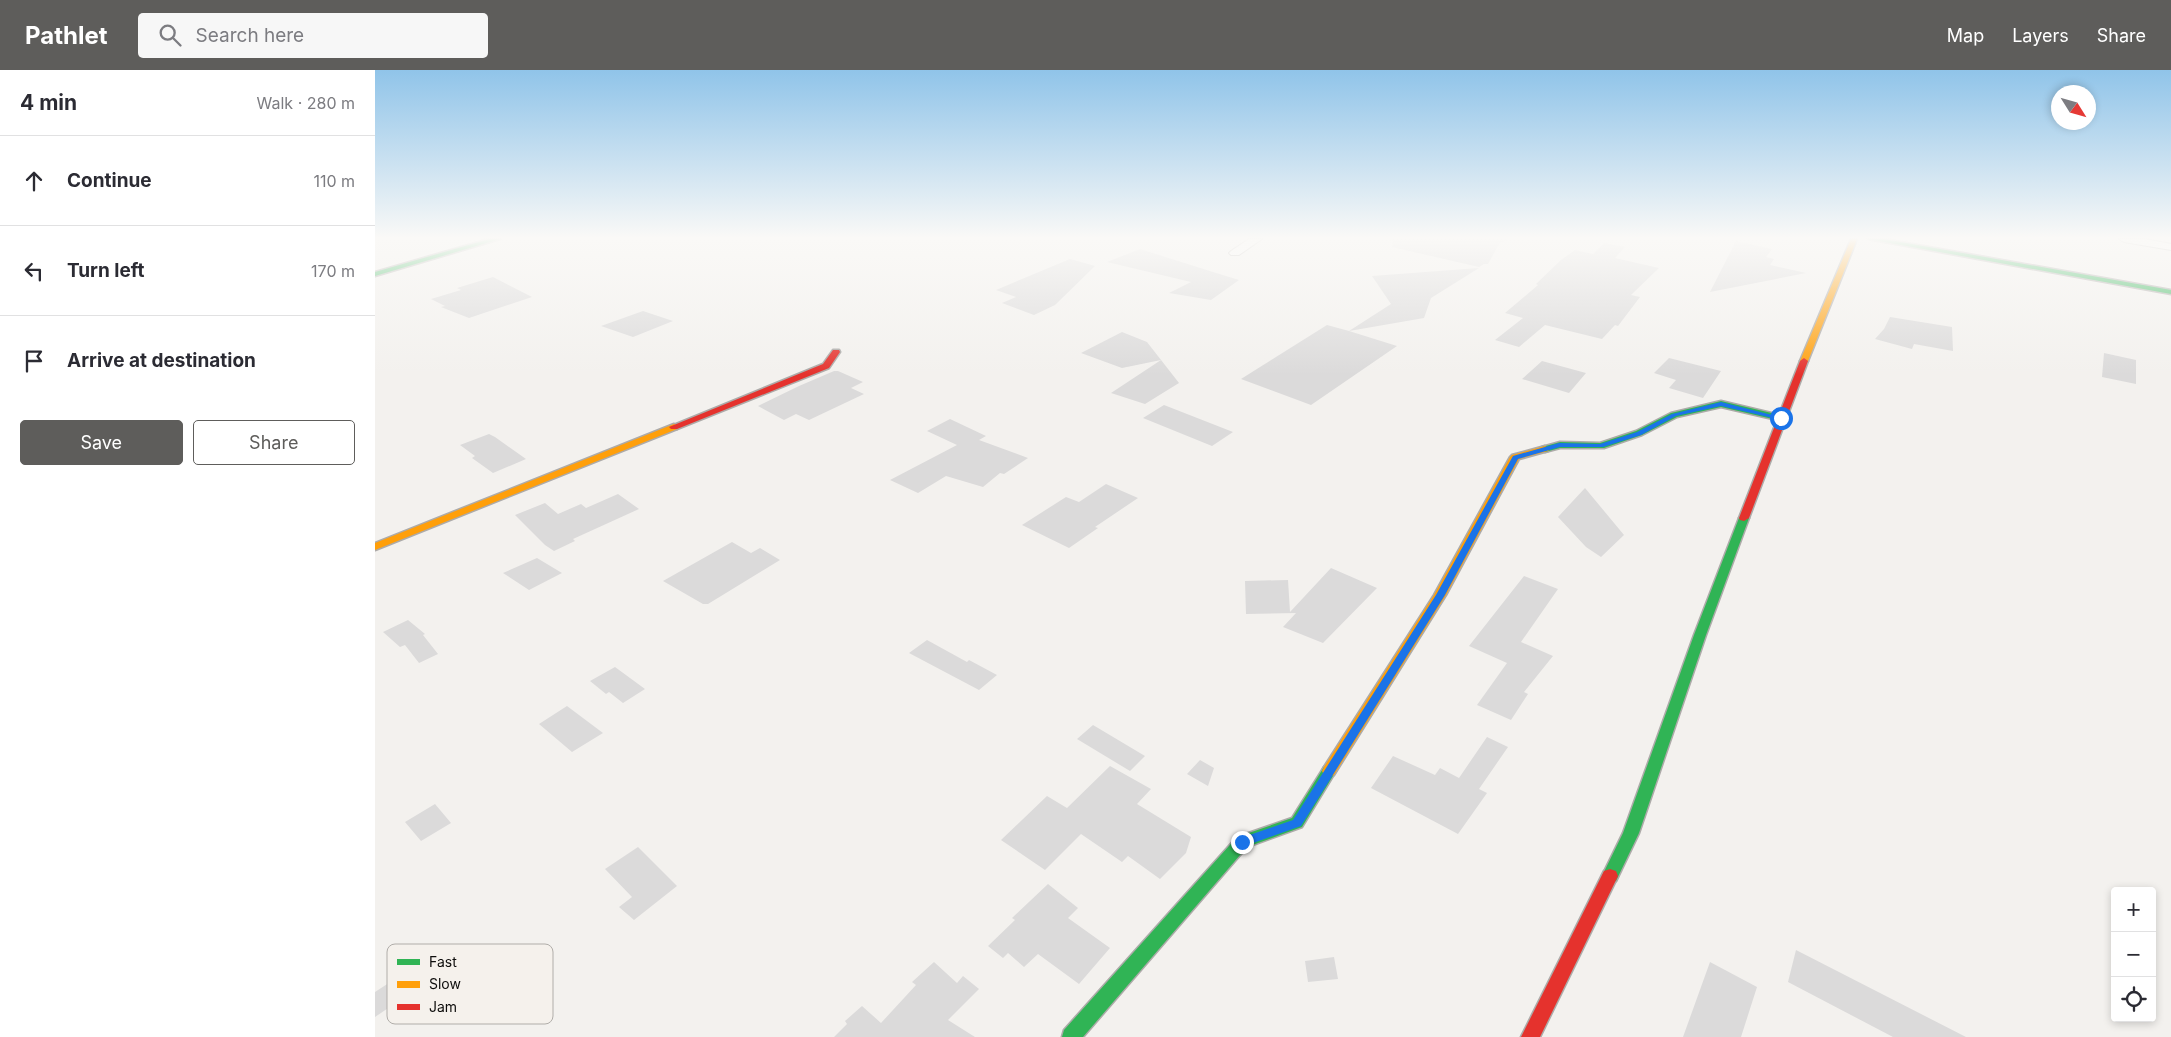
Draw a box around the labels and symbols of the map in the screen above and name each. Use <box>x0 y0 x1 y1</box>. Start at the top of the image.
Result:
north arrow <box>2051 85 2096 130</box>
route start <box>1770 407 1793 430</box>
route end <box>1231 831 1254 854</box>
legend <box>387 944 553 1024</box>
text: Fast <box>429 953 457 970</box>
text: Slow <box>429 975 461 992</box>
text: Jam <box>429 998 457 1015</box>

